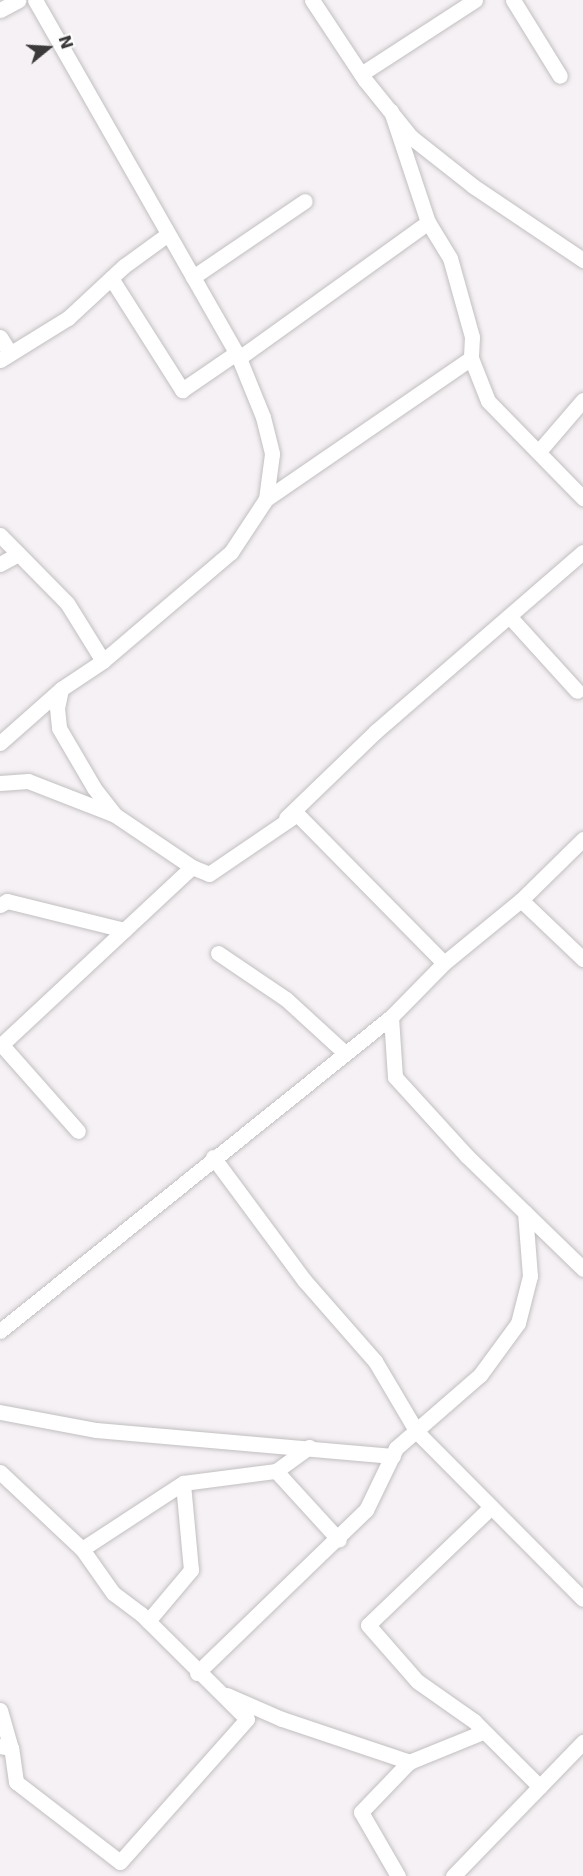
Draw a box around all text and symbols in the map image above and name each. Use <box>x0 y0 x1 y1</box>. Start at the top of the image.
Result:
north arrow <box>18 18 78 78</box>
text: N <box>54 33 77 52</box>

